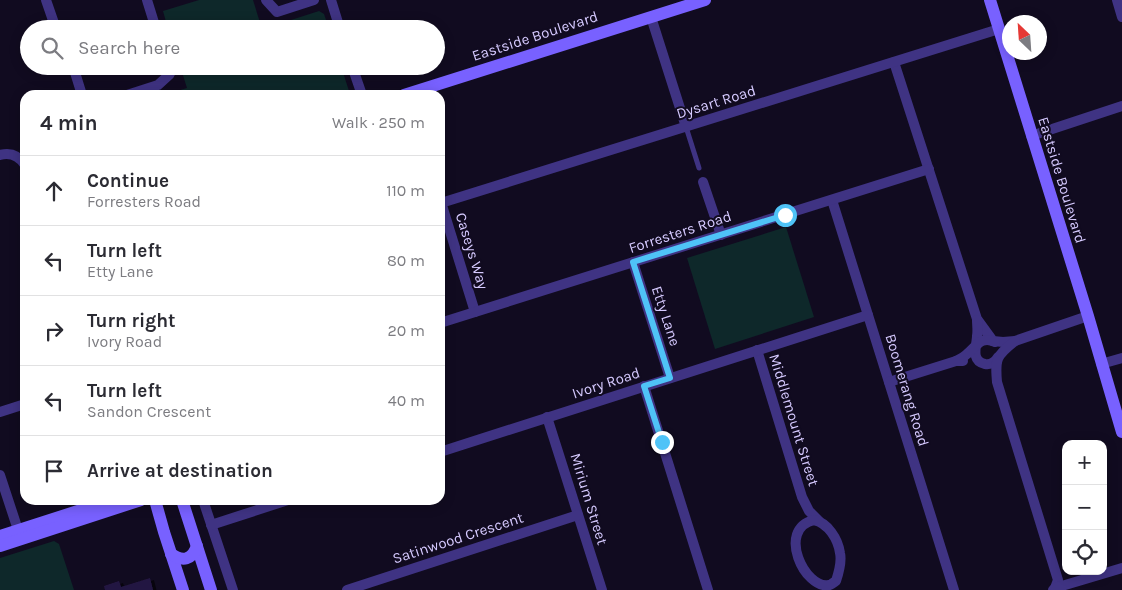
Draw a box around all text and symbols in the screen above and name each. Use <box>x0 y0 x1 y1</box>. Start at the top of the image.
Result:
street label: Eastside Boulevard <box>470 7 600 65</box>
north arrow <box>1002 15 1047 60</box>
search box <box>20 20 445 75</box>
icon: search <box>38 34 66 62</box>
text: Search here <box>78 37 180 59</box>
street label: Dysart Road <box>674 81 758 123</box>
text: 4 min <box>40 111 98 135</box>
text: Walk · 250 m <box>332 113 425 132</box>
street label: Eastside Boulevard <box>1034 115 1090 245</box>
text: Continue <box>87 170 169 192</box>
icon: ahead <box>40 177 68 205</box>
text: 110 m <box>386 181 425 200</box>
text: Forresters Road <box>87 192 201 211</box>
route start <box>774 204 797 227</box>
street label: Forresters Road <box>626 207 734 257</box>
street label: Caseys Way <box>452 210 492 292</box>
text: Turn left <box>87 240 162 262</box>
icon: left <box>40 247 68 275</box>
text: 80 m <box>387 251 425 270</box>
text: Etty Lane <box>87 262 153 281</box>
street label: Etty Lane <box>648 284 684 348</box>
text: Turn right <box>87 310 176 332</box>
icon: right <box>40 317 68 345</box>
text: 20 m <box>387 321 425 340</box>
text: Ivory Road <box>87 332 162 351</box>
street label: Boomerang Road <box>881 332 933 448</box>
street label: Middlemount Street <box>765 352 823 489</box>
street label: Ivory Road <box>570 364 642 402</box>
text: Turn left <box>87 380 162 402</box>
icon: left <box>40 387 68 415</box>
text: 40 m <box>388 391 425 410</box>
text: Sandon Crescent <box>87 402 211 421</box>
route end <box>651 431 674 454</box>
map controls <box>1062 440 1107 575</box>
button: + <box>1062 440 1107 485</box>
street label: Mirium Street <box>567 451 612 547</box>
icon: arrive <box>40 457 68 485</box>
text: Arrive at destination <box>87 460 273 482</box>
button: − <box>1062 485 1107 530</box>
street label: Satinwood Crescent <box>390 508 526 568</box>
button: locate <box>1062 530 1107 575</box>

